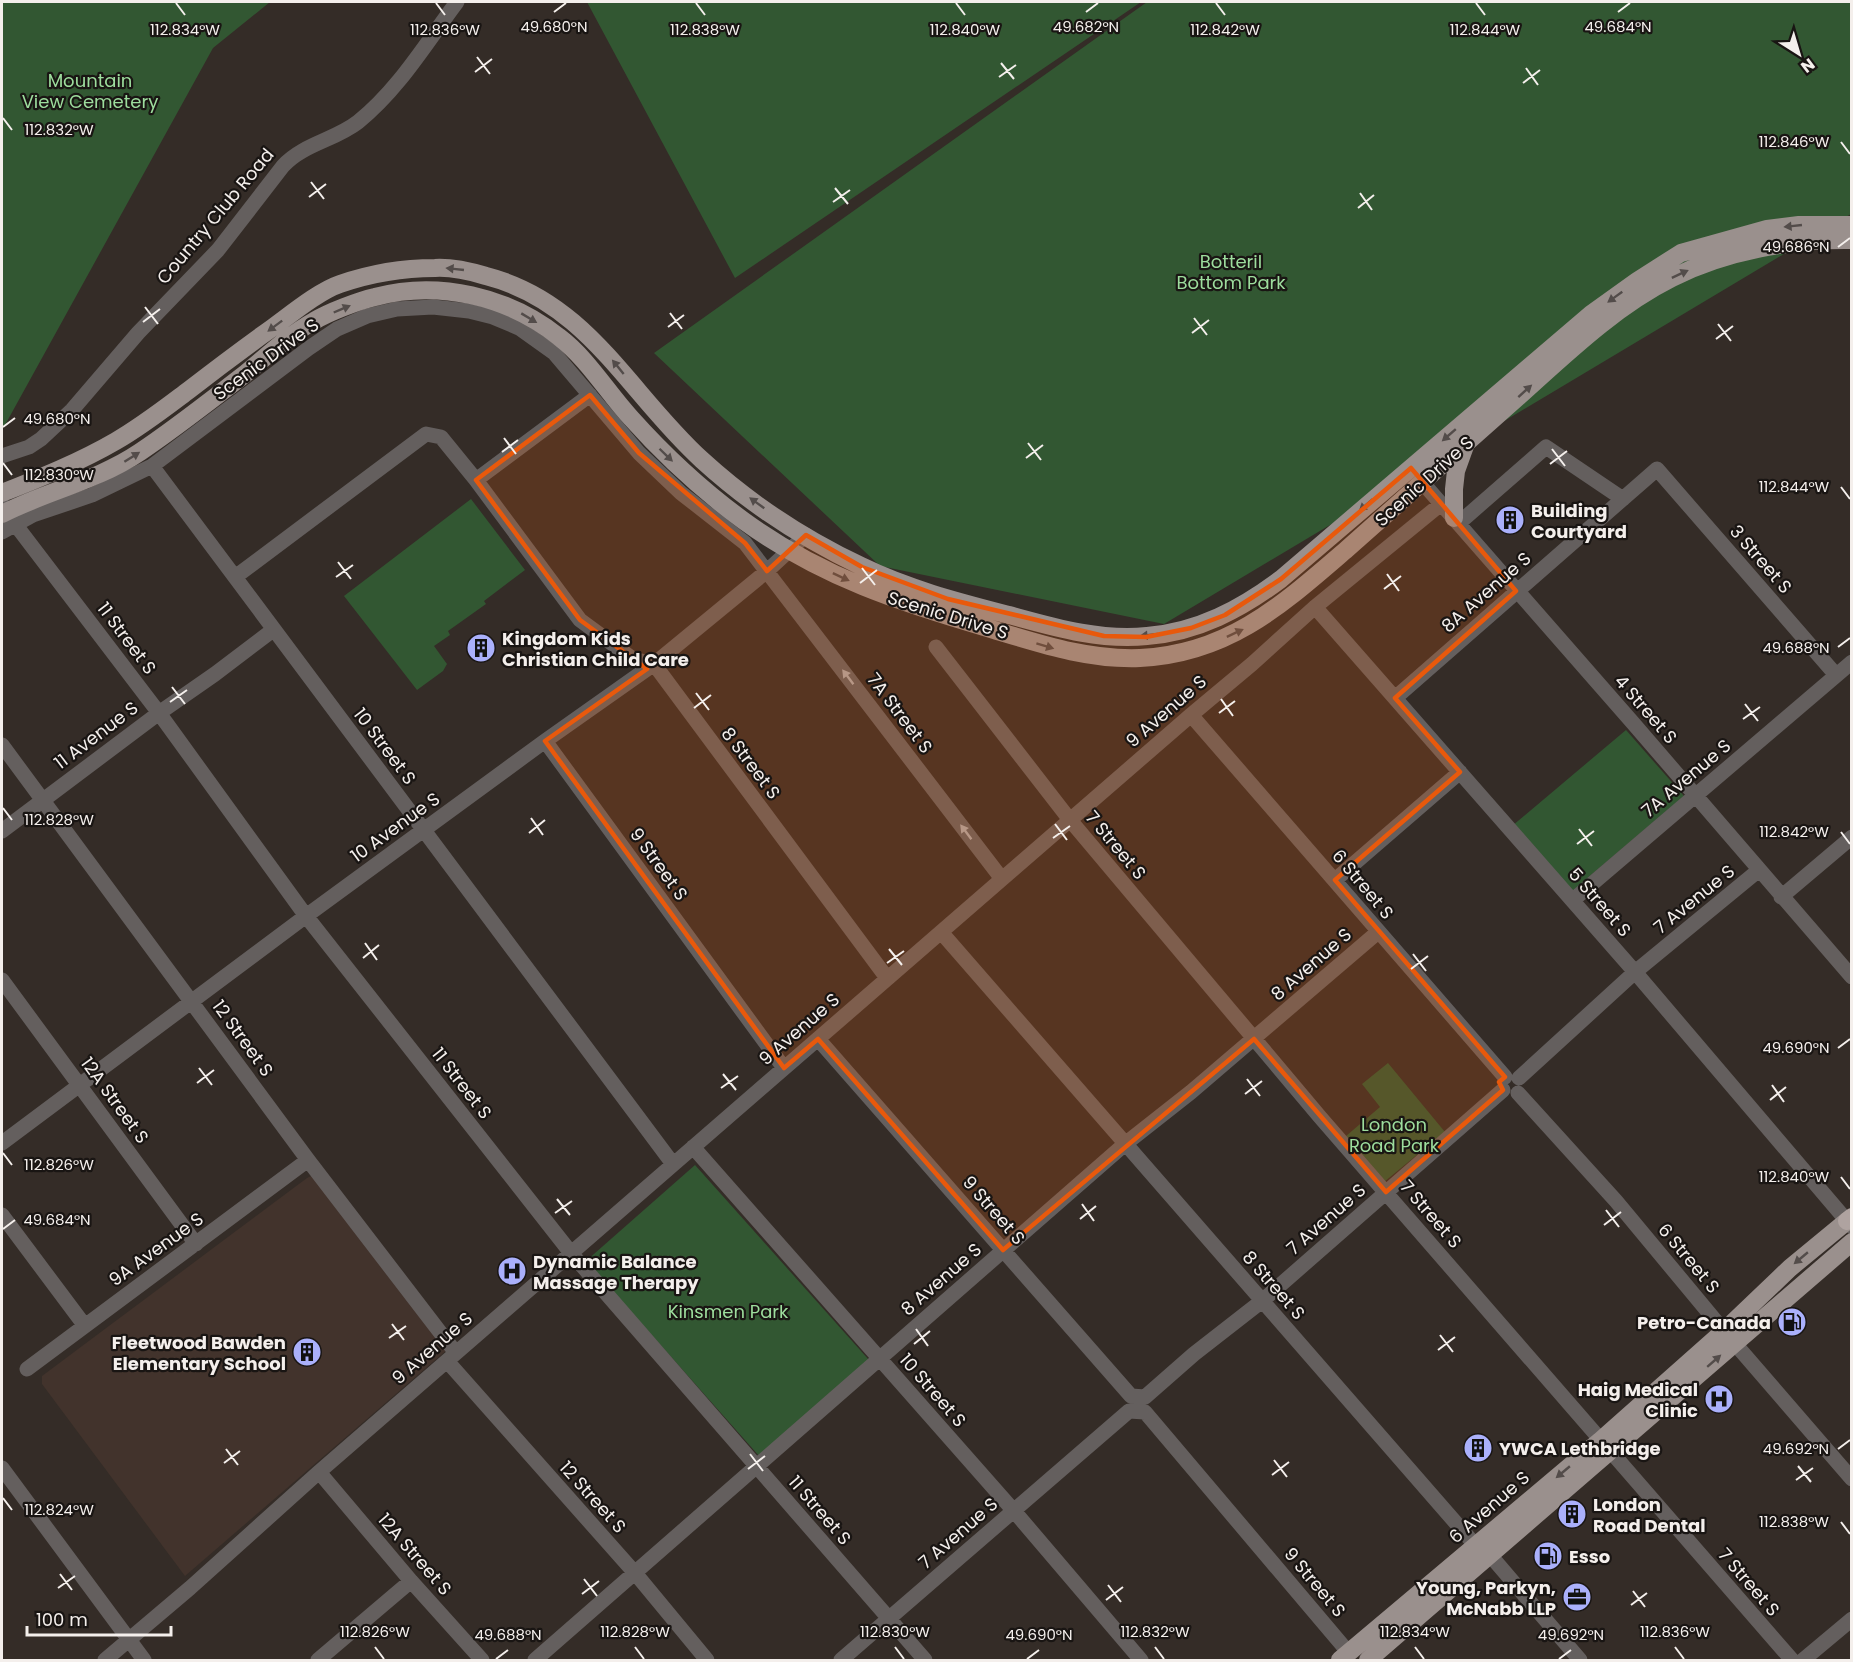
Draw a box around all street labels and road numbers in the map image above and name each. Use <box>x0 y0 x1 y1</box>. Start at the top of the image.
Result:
street label: Country Club Road <box>151 143 279 289</box>
street label: Scenic Drive S <box>208 312 324 406</box>
street label: Scenic Drive S <box>1369 430 1479 532</box>
street label: 3 Street S <box>1724 519 1798 599</box>
street label: 8A Avenue S <box>1436 546 1536 638</box>
street label: Scenic Drive S <box>885 585 1011 645</box>
street label: 11 Street S <box>92 597 162 679</box>
street label: 7A Street S <box>861 668 939 758</box>
street label: 9 Avenue S <box>1120 669 1212 753</box>
street label: 4 Street S <box>1609 669 1683 749</box>
street label: 11 Avenue S <box>49 695 143 775</box>
street label: 10 Street S <box>348 703 422 789</box>
street label: 8 Street S <box>716 722 786 804</box>
street label: 7A Avenue S <box>1636 733 1736 823</box>
street label: 10 Avenue S <box>345 786 445 868</box>
street label: 7 Street S <box>1080 805 1152 885</box>
street label: 9 Street S <box>624 823 694 905</box>
street label: 6 Street S <box>1326 844 1400 924</box>
street label: 7 Avenue S <box>1648 859 1740 939</box>
street label: 5 Street S <box>1563 862 1637 942</box>
street label: 8 Avenue S <box>1265 922 1357 1006</box>
street label: 9 Avenue S <box>753 987 845 1071</box>
street label: 12 Street S <box>207 995 279 1081</box>
street label: 11 Street S <box>426 1042 498 1124</box>
street label: 12A Street S <box>75 1052 155 1148</box>
street label: 9 Street S <box>957 1170 1031 1250</box>
street label: 7 Street S <box>1394 1175 1468 1253</box>
street label: 7 Avenue S <box>1281 1178 1371 1260</box>
street label: 9A Avenue S <box>104 1206 208 1292</box>
street label: 6 Street S <box>1652 1218 1726 1298</box>
street label: 8 Avenue S <box>895 1237 987 1321</box>
street label: 8 Street S <box>1237 1245 1311 1325</box>
street label: 9 Avenue S <box>386 1306 478 1390</box>
street label: 10 Street S <box>894 1348 972 1432</box>
street label: 12 Street S <box>554 1456 632 1538</box>
street label: 6 Avenue S <box>1443 1465 1535 1549</box>
street label: 11 Street S <box>783 1470 857 1550</box>
street label: 7 Avenue S <box>913 1492 1003 1574</box>
street label: 12A Street S <box>372 1508 458 1600</box>
street label: 9 Street S <box>1278 1542 1352 1622</box>
street label: 7 Street S <box>1712 1543 1786 1621</box>

